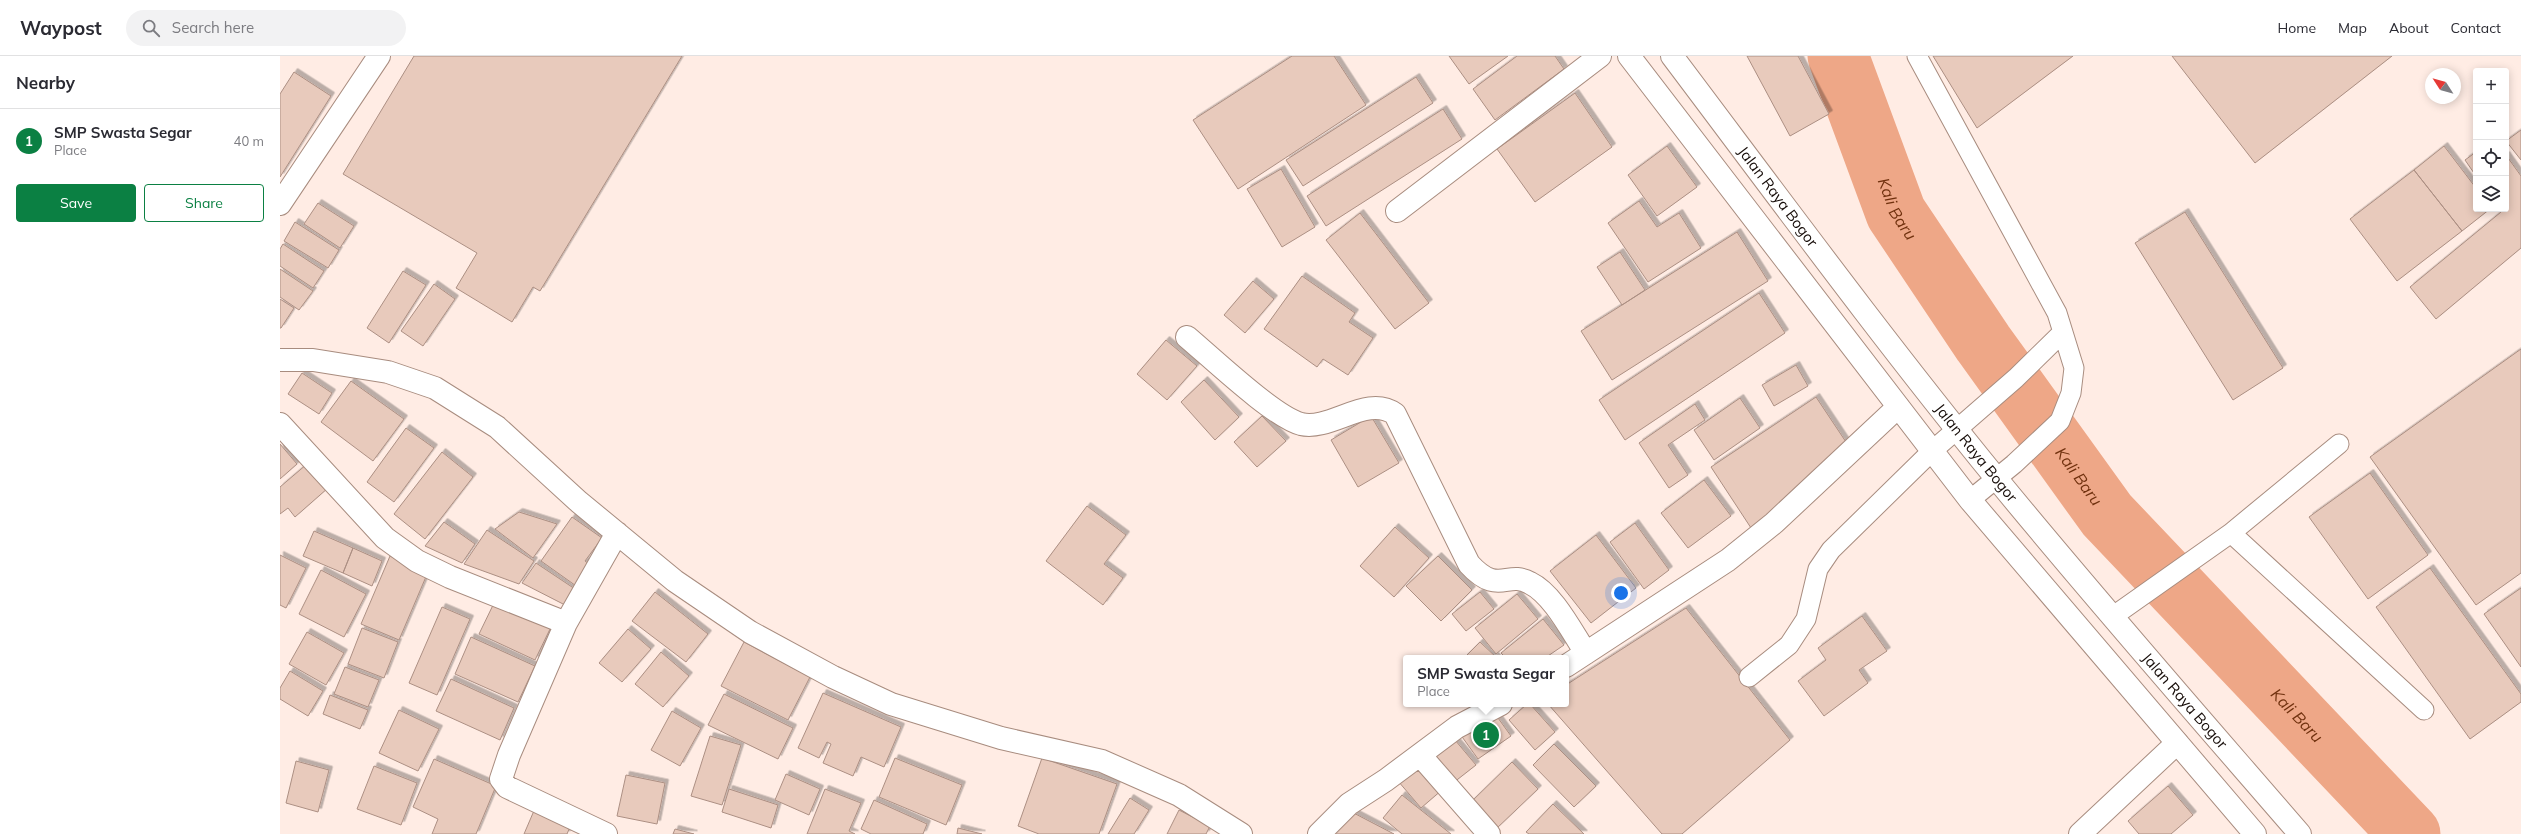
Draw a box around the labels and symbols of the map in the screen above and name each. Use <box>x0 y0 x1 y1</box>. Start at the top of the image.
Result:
north arrow <box>2425 68 2461 104</box>
street label: Jalan Raya Bogor <box>1734 142 1822 251</box>
water label: Kali Baru <box>1874 175 1921 244</box>
street label: Jalan Raya Bogor <box>1931 400 2022 506</box>
water label: Kali Baru <box>2051 443 2107 509</box>
your location <box>1611 583 1631 603</box>
street label: Jalan Raya Bogor <box>2138 648 2232 753</box>
water label: Kali Baru <box>2267 684 2328 746</box>
pin: 1 <box>1473 720 1499 750</box>

